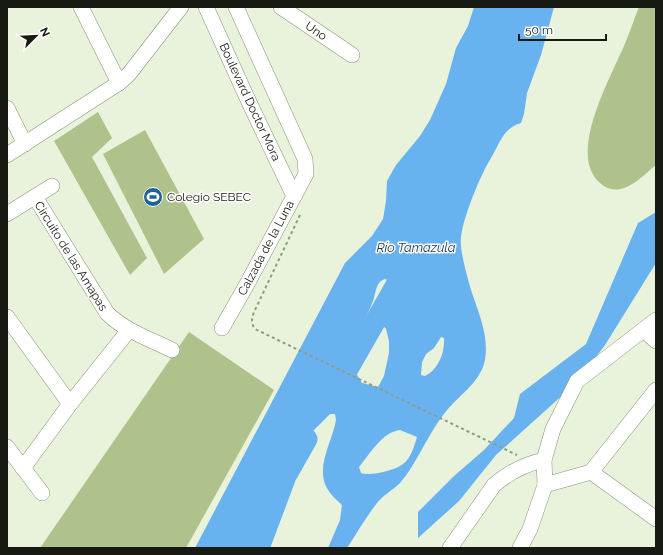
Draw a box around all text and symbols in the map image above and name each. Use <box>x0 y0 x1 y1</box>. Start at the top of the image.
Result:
north arrow <box>16 16 56 56</box>
scale bar <box>519 16 606 42</box>
street label: Uno <box>302 19 330 43</box>
text: 50 m <box>525 23 553 37</box>
text: N <box>37 26 52 39</box>
street label: Boulevard Doctor Mora <box>217 41 283 163</box>
sports icon: Colegio SEBEC <box>142 186 164 208</box>
place label: Colegio SEBEC <box>167 190 251 204</box>
street label: Calzada de la Luna <box>235 198 297 298</box>
street label: Circuito de las Amapas <box>32 199 111 314</box>
water label: Río Tamazula <box>376 240 456 255</box>

